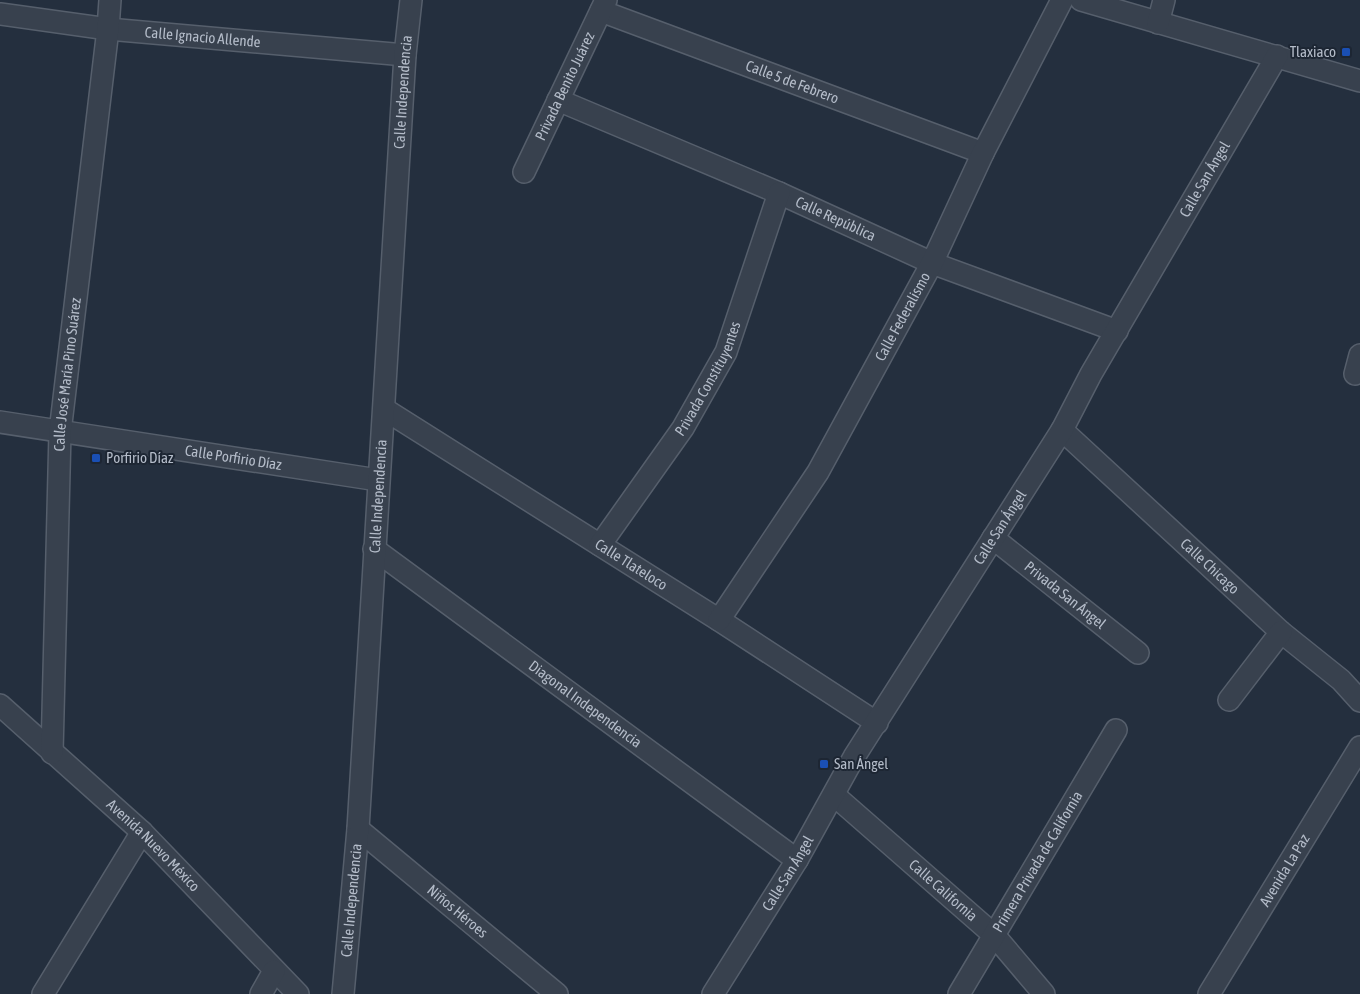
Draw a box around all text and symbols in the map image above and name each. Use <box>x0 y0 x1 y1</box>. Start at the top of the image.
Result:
street label: Calle Ignacio Allende <box>144 23 262 50</box>
street label: Privada Benito Juárez <box>531 29 598 143</box>
street label: Calle Independencia <box>390 34 415 149</box>
place label: Tlaxiaco <box>1290 43 1336 60</box>
marker: Tlaxiaco <box>1340 46 1352 58</box>
street label: Calle 5 de Febrero <box>743 57 841 107</box>
street label: Calle San Ángel <box>1176 138 1233 220</box>
street label: Calle República <box>793 193 879 244</box>
street label: Calle Federalismo <box>871 269 933 364</box>
street label: Calle José María Pino Suárez <box>51 296 84 452</box>
street label: Privada Constituyentes <box>671 319 744 439</box>
street label: Calle Independencia <box>366 439 390 554</box>
street label: Calle Porfirio Díaz <box>184 441 284 473</box>
place label: Porfirio Díaz <box>106 449 174 466</box>
marker: Porfirio Díaz <box>90 452 102 464</box>
street label: Calle San Ángel <box>970 487 1030 567</box>
street label: Calle Tlateloco <box>592 535 671 593</box>
street label: Calle Chicago <box>1177 535 1243 597</box>
street label: Privada San Ángel <box>1021 557 1109 632</box>
street label: Diagonal Independencia <box>526 657 645 751</box>
place label: San Ángel <box>834 755 888 772</box>
marker: San Ángel <box>818 758 830 770</box>
street label: Primera Privada de California <box>989 788 1086 935</box>
street label: Avenida Nuevo México <box>104 796 204 895</box>
street label: Avenida La Paz <box>1256 830 1313 909</box>
street label: Calle San Ángel <box>758 833 817 914</box>
street label: Calle Independencia <box>337 843 365 958</box>
street label: Calle California <box>906 856 981 924</box>
street label: Niños Héroes <box>424 881 491 941</box>

